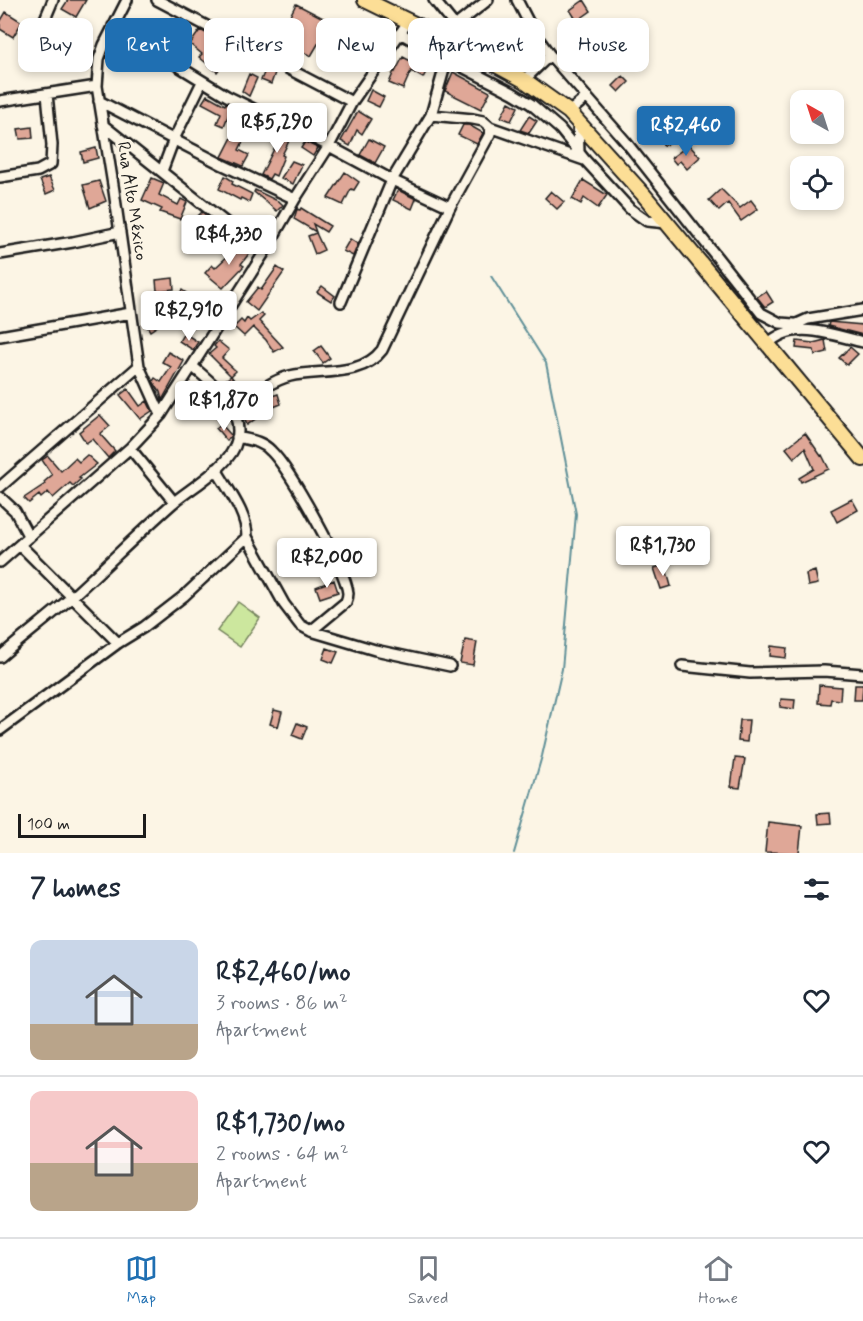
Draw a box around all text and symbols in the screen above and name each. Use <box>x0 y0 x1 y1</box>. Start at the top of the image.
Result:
chip: Buy <box>18 18 93 72</box>
chip: Rent <box>105 18 192 72</box>
chip: Filters <box>204 18 304 72</box>
chip: New <box>316 18 396 72</box>
chip: Apartment <box>408 18 545 72</box>
chip: House <box>557 18 649 72</box>
north arrow <box>790 90 844 144</box>
map controls <box>790 90 844 210</box>
pin: R$5,290 <box>222 103 332 154</box>
pin: R$2,460 <box>631 106 741 157</box>
text: R$5,290 <box>241 109 313 136</box>
text: R$2,460 <box>651 112 721 139</box>
street label: Rua Alto México <box>111 140 153 262</box>
button: locate <box>790 156 844 210</box>
pin: R$4,330 <box>174 215 284 266</box>
text: R$4,330 <box>195 221 263 248</box>
pin: R$2,910 <box>134 291 244 342</box>
text: R$2,910 <box>155 297 223 324</box>
pin: R$1,870 <box>169 381 279 432</box>
text: R$1,870 <box>189 387 259 414</box>
pin: R$1,730 <box>608 526 718 577</box>
text: R$1,730 <box>630 532 696 559</box>
pin: R$2,000 <box>272 538 382 589</box>
text: R$2,000 <box>291 544 363 571</box>
scale bar <box>18 811 146 838</box>
text: 100 m <box>27 814 70 835</box>
text: 7 homes <box>30 872 121 906</box>
icon: filters <box>800 873 833 906</box>
text: R$2,460/mo <box>216 956 351 990</box>
icon: home <box>78 964 150 1036</box>
icon: heart <box>800 984 833 1017</box>
text: 3 rooms · 86 m² <box>216 990 348 1017</box>
text: Apartment <box>216 1017 307 1044</box>
text: R$1,730/mo <box>216 1107 345 1141</box>
icon: home <box>78 1115 150 1187</box>
icon: heart <box>800 1135 833 1168</box>
text: 2 rooms · 64 m² <box>216 1141 349 1168</box>
text: Apartment <box>216 1168 307 1195</box>
tab: Map <box>125 1252 158 1309</box>
tab: Saved <box>408 1252 448 1309</box>
tab: Home <box>698 1252 738 1309</box>

